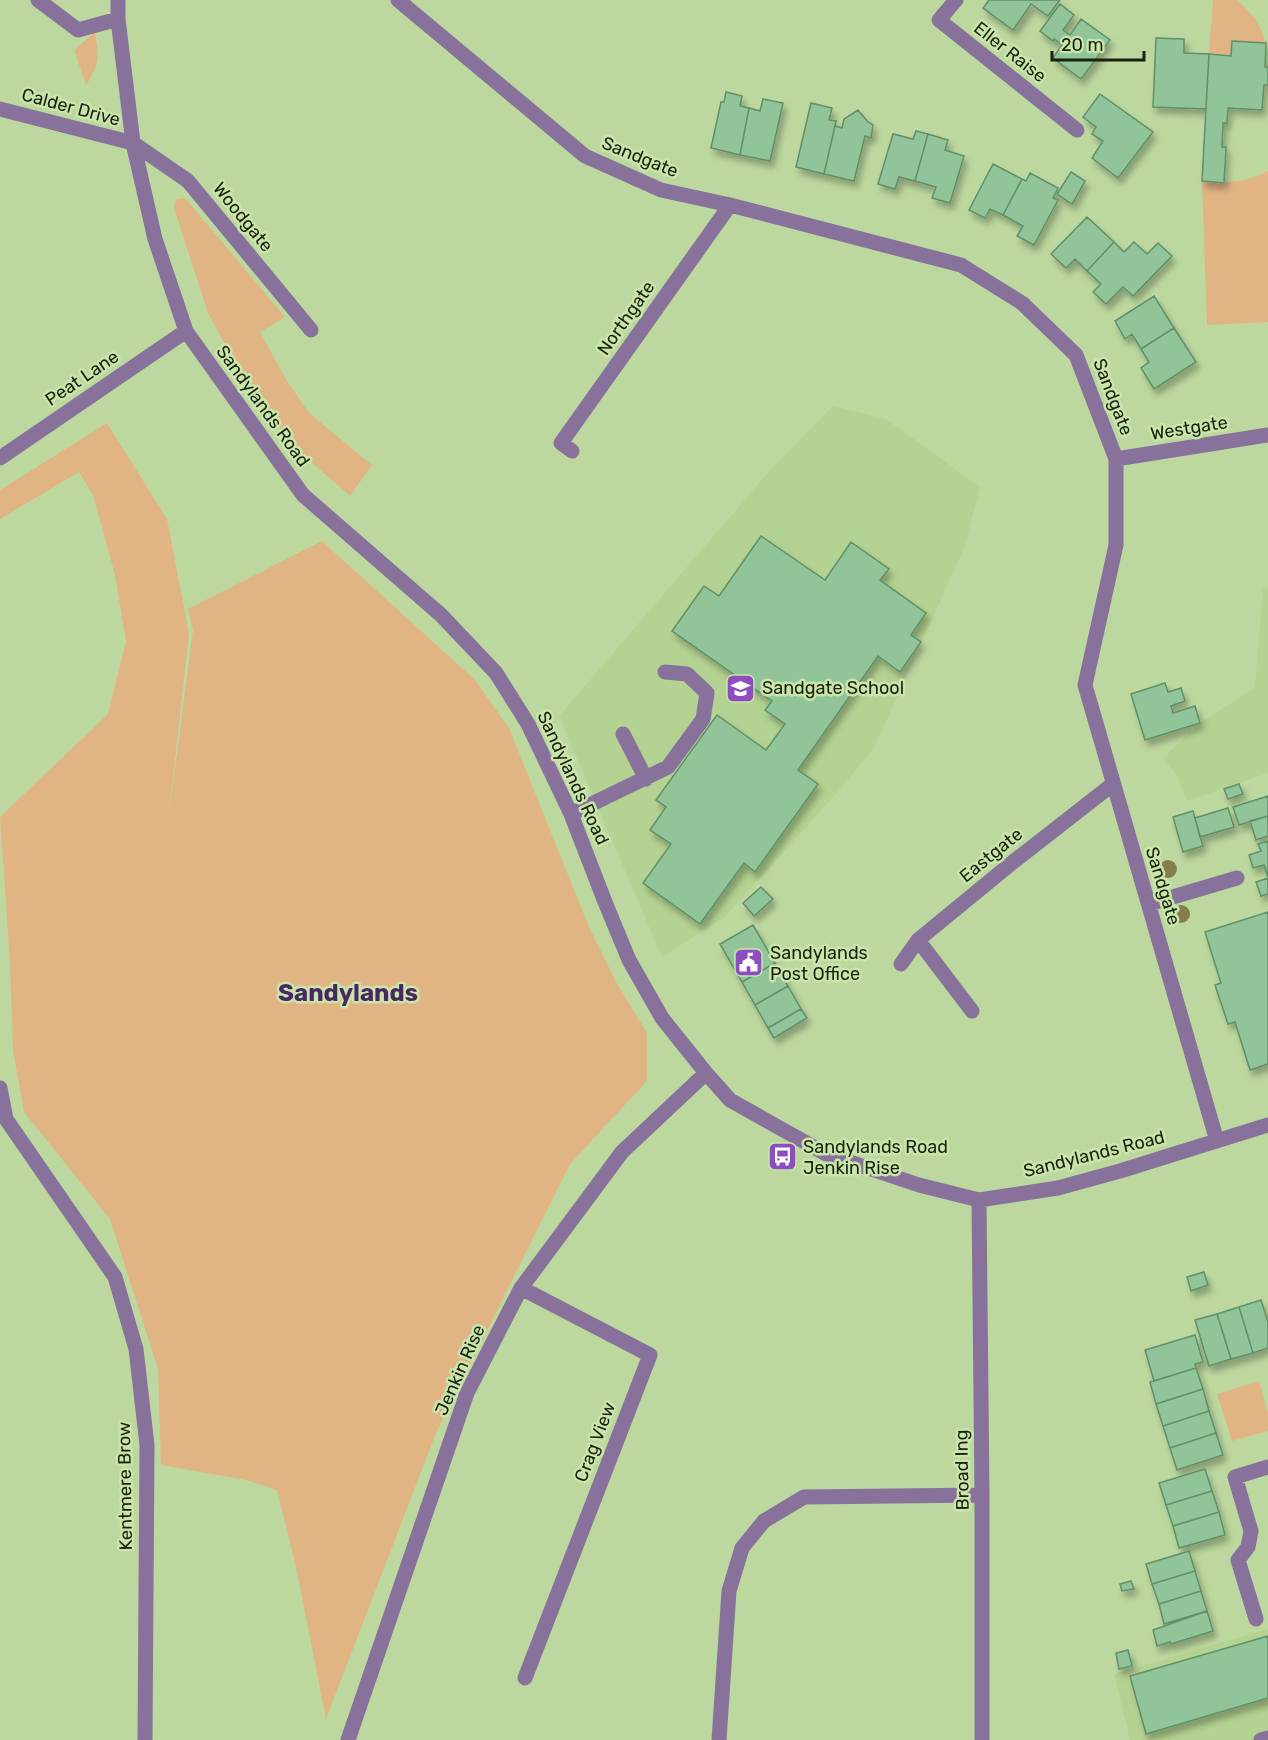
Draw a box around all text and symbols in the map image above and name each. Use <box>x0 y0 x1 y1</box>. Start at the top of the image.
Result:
street label: Eller Raise <box>969 17 1051 87</box>
scale bar <box>1052 24 1144 62</box>
text: 20 m <box>1061 34 1103 56</box>
street label: Calder Drive <box>19 83 123 131</box>
street label: Sandgate <box>599 132 681 182</box>
street label: Woodgate <box>208 178 278 256</box>
street label: Northgate <box>592 277 660 359</box>
street label: Sandylands Road <box>212 341 314 471</box>
street label: Peat Lane <box>41 345 123 411</box>
street label: Sandgate <box>1088 355 1138 439</box>
street label: Westgate <box>1149 411 1229 445</box>
school or university icon: Sandgate School <box>725 672 757 704</box>
place label: Sandgate School <box>762 677 904 699</box>
street label: Sandylands Road <box>532 708 614 848</box>
street label: Eastgate <box>955 823 1027 887</box>
street label: Sandgate <box>1141 844 1185 928</box>
place label: Sandylands Post Office <box>770 942 868 985</box>
public building icon: Sandylands Post Office <box>733 947 765 979</box>
district label: Sandylands <box>278 979 418 1007</box>
street label: Sandylands Road <box>1021 1126 1167 1182</box>
place label: Sandylands Road Jenkin Rise <box>803 1136 948 1179</box>
bus stop icon: Sandylands Road Jenkin Rise <box>766 1141 798 1173</box>
street label: Jenkin Rise <box>430 1321 490 1419</box>
street label: Crag View <box>570 1399 620 1485</box>
street label: Kentmere Brow <box>113 1422 137 1550</box>
street label: Broad Ing <box>950 1429 974 1511</box>

